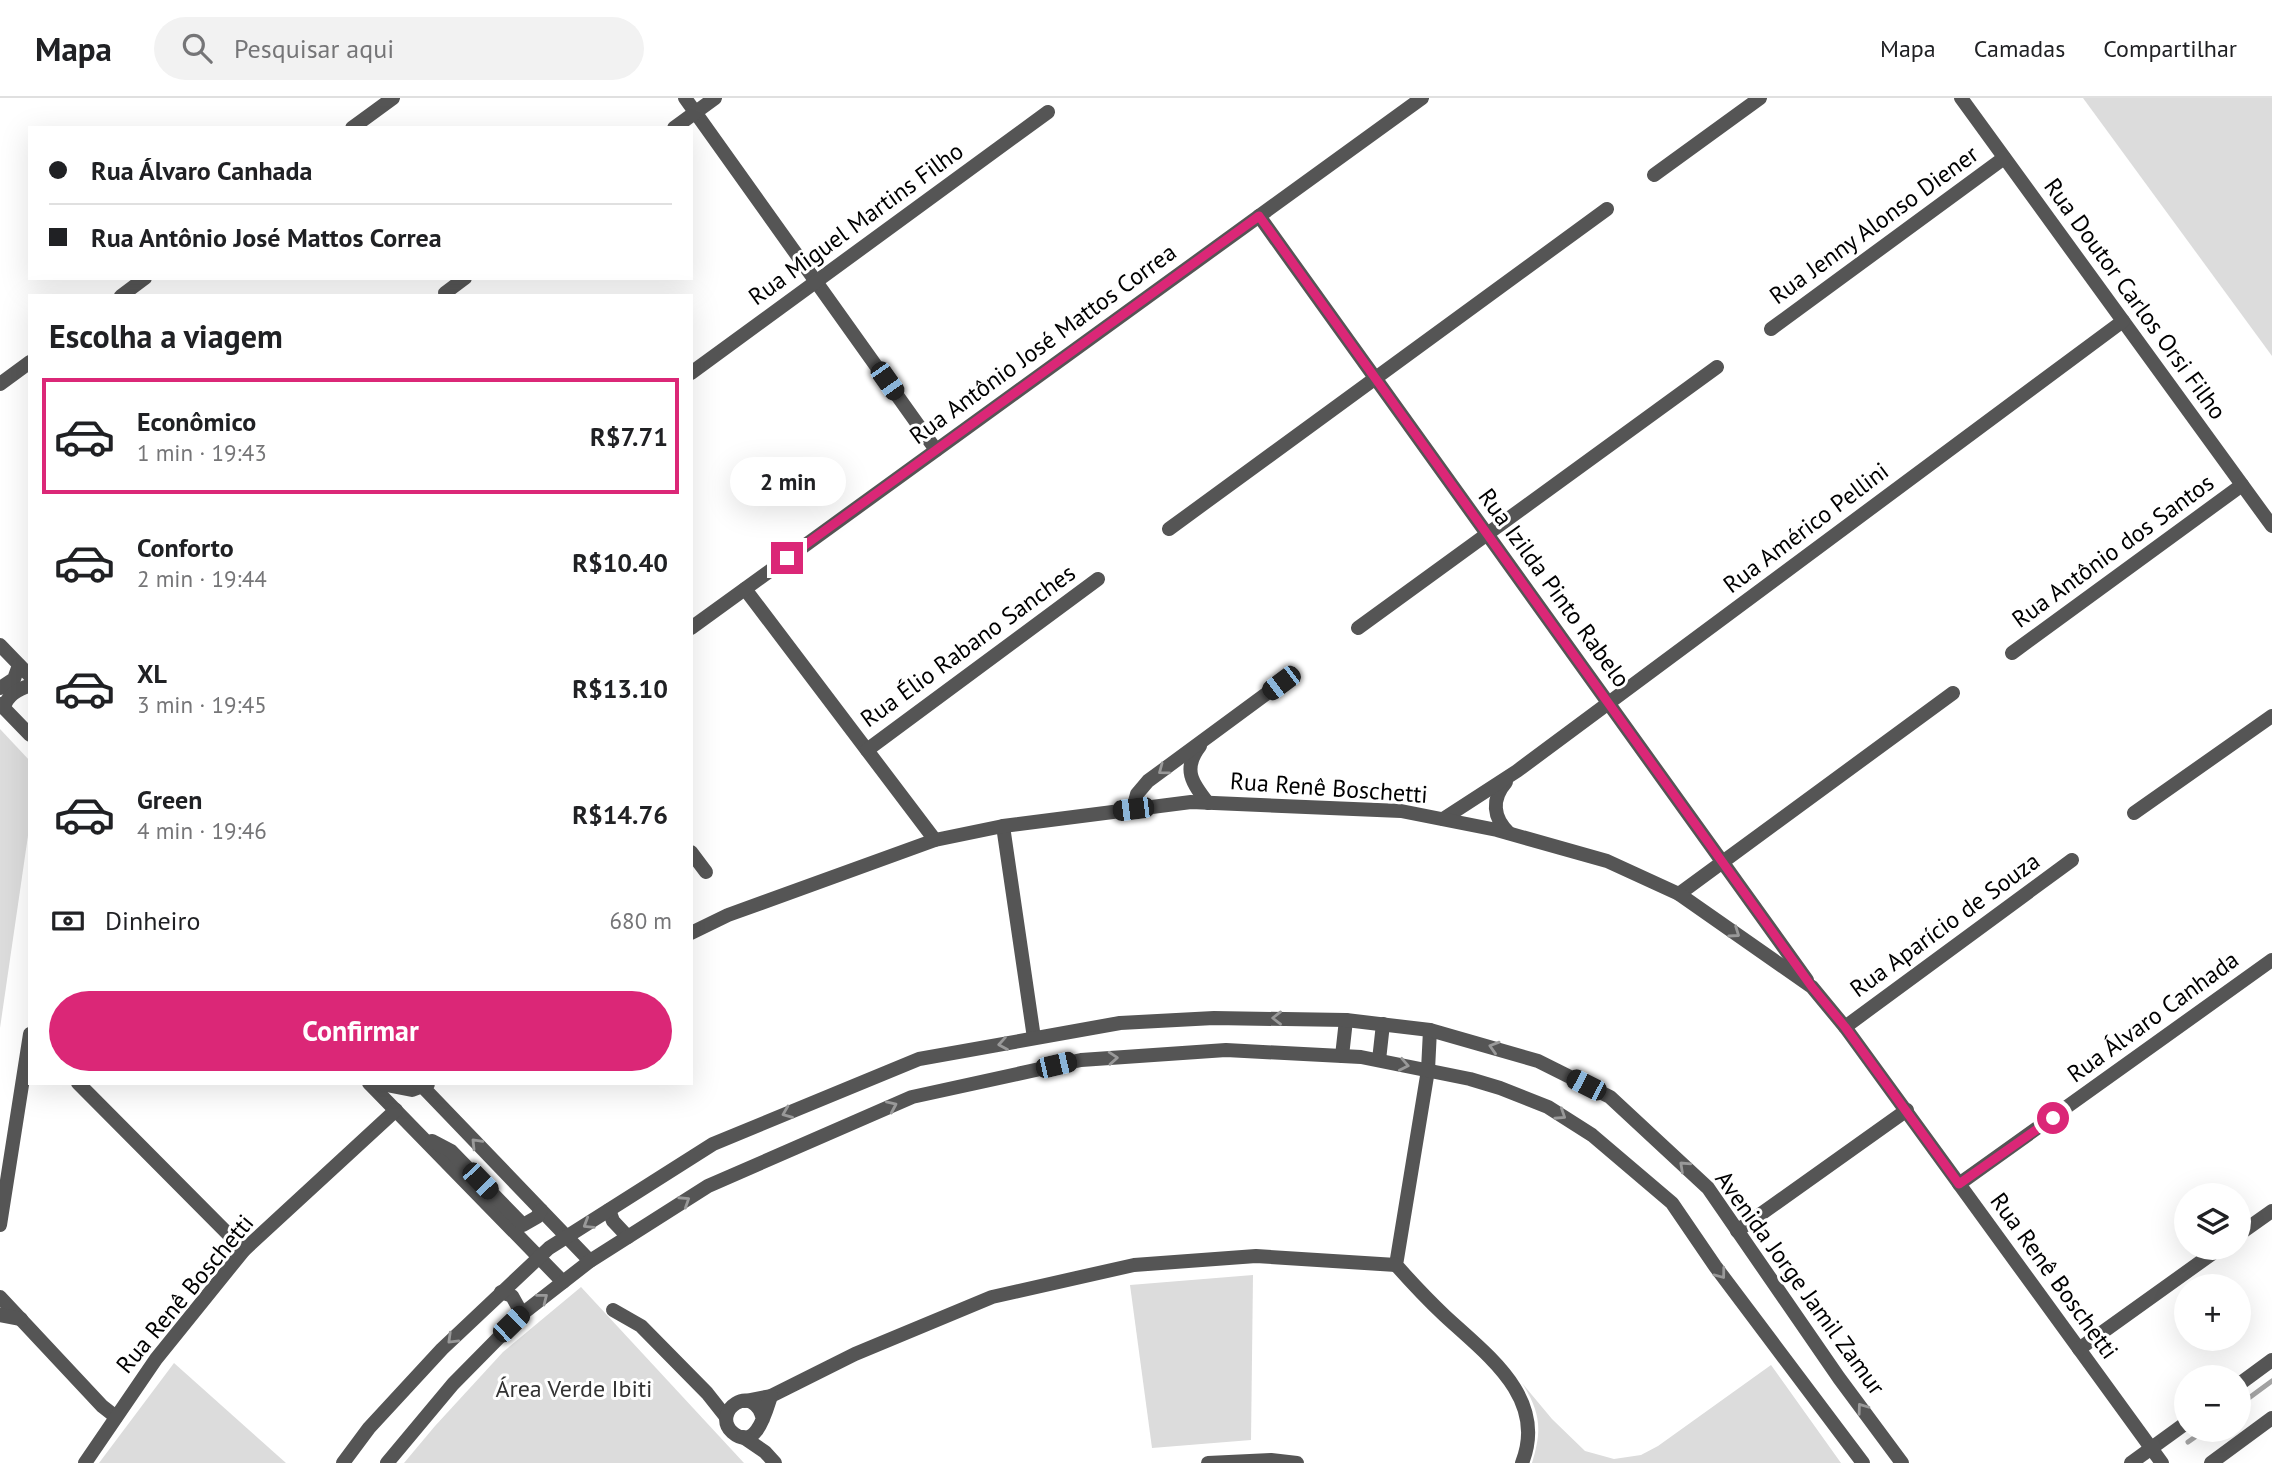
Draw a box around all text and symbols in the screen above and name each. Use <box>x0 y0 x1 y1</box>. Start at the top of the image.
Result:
search box <box>154 17 644 80</box>
text: Mapa <box>35 27 112 70</box>
icon: search <box>178 29 216 67</box>
text: Pesquisar aqui <box>234 32 394 65</box>
text: Mapa <box>1880 33 1936 64</box>
text: Camadas <box>1974 33 2065 64</box>
text: Compartilhar <box>2103 33 2237 64</box>
street label: Rua Miguel Martins Filho <box>742 135 969 312</box>
street label: Rua Jenny Alonso Diener <box>1763 138 1984 311</box>
text: Rua Álvaro Canhada <box>91 154 312 187</box>
street label: Rua Doutor Carlos Orsi Filho <box>2037 172 2234 426</box>
text: Rua Antônio José Mattos Correa <box>91 221 442 254</box>
street label: Rua Antônio José Mattos Correa <box>903 236 1182 451</box>
text: Escolha a viagem <box>49 315 283 357</box>
car <box>867 358 908 404</box>
icon: car <box>53 405 116 468</box>
text: Econômico <box>137 405 256 438</box>
text: R$7.71 <box>590 420 668 453</box>
text: 1 min · 19:43 <box>137 438 267 467</box>
street label: Rua Américo Pellini <box>1717 455 1895 600</box>
callout: 2 min <box>729 456 845 505</box>
text: 2 min <box>760 467 816 496</box>
street label: Rua Antônio dos Santos <box>2006 467 2220 634</box>
street label: Rua Izilda Pinto Rabelo <box>1472 482 1637 693</box>
icon: car <box>53 531 116 594</box>
text: Conforto <box>137 531 234 564</box>
route end <box>771 542 803 574</box>
text: R$10.40 <box>572 546 668 579</box>
street label: Rua Élio Rabano Sanches <box>854 557 1081 734</box>
text: 2 min · 19:44 <box>137 564 267 593</box>
icon: car <box>53 657 116 720</box>
text: XL <box>137 657 167 690</box>
car <box>1258 662 1305 704</box>
text: R$13.10 <box>572 672 668 705</box>
text: 3 min · 19:45 <box>137 690 267 719</box>
one-way arrow <box>1158 762 1171 774</box>
street label: Rua Renê Boschetti <box>1229 765 1429 810</box>
icon: car <box>53 783 116 846</box>
text: Green <box>137 783 202 816</box>
car <box>1111 796 1156 822</box>
text: R$14.76 <box>572 798 668 831</box>
text: 4 min · 19:46 <box>137 816 267 845</box>
street label: Rua Aparício de Souza <box>1844 845 2046 1004</box>
icon: cash <box>49 902 87 940</box>
text: Dinheiro <box>105 904 200 937</box>
text: 680 m <box>610 906 672 935</box>
one-way arrow <box>1727 925 1740 937</box>
street label: Rua Álvaro Canhada <box>2061 944 2245 1089</box>
button: Confirmar <box>49 991 672 1071</box>
one-way arrow <box>1272 1010 1282 1026</box>
one-way arrow <box>997 1036 1009 1051</box>
one-way arrow <box>1488 1041 1500 1056</box>
car <box>1034 1050 1079 1080</box>
one-way arrow <box>1108 1050 1119 1065</box>
one-way arrow <box>1398 1057 1410 1072</box>
car <box>1563 1066 1610 1104</box>
one-way arrow <box>884 1100 897 1114</box>
route start <box>2037 1102 2069 1134</box>
one-way arrow <box>782 1105 795 1119</box>
one-way arrow <box>1554 1107 1567 1120</box>
one-way arrow <box>472 1138 485 1151</box>
car <box>458 1159 503 1203</box>
one-way arrow <box>1679 1161 1692 1174</box>
street label: Avenida Jorge Jamil Zamur <box>1709 1164 1892 1401</box>
map controls <box>2174 1183 2251 1442</box>
button: layers <box>2174 1183 2251 1260</box>
street label: Rua Renê Boschetti <box>1984 1186 2125 1365</box>
one-way arrow <box>677 1196 690 1209</box>
street label: Rua Renê Boschetti <box>109 1208 260 1380</box>
one-way arrow <box>582 1215 595 1228</box>
one-way arrow <box>1713 1266 1725 1279</box>
button: + <box>2174 1274 2251 1351</box>
one-way arrow <box>535 1293 547 1306</box>
car <box>489 1302 534 1346</box>
one-way arrow <box>447 1331 460 1344</box>
button: − <box>2174 1365 2251 1442</box>
park label: Área Verde Ibiti <box>495 1373 653 1404</box>
one-way arrow <box>1857 1403 1870 1416</box>

